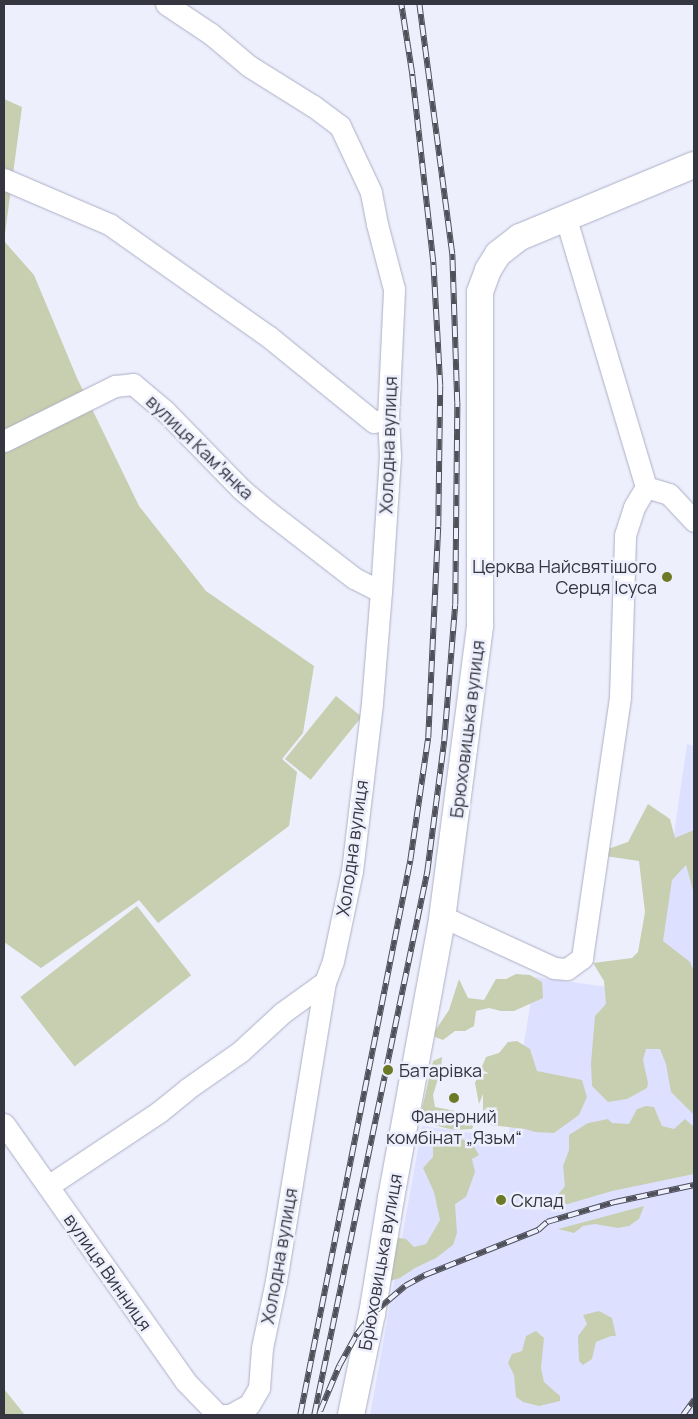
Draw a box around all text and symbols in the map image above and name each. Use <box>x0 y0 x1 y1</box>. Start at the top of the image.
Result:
street label: Холодна вулиця <box>375 376 401 514</box>
street label: вулиця Камʼянка <box>142 390 258 504</box>
place label: Церква Найсвятішого Серця Ісуса <box>472 556 657 598</box>
marker: Церква Найсвятішого Серця Ісуса <box>661 571 673 583</box>
street label: Брюховицька вулиця <box>445 639 489 819</box>
street label: Холодна вулиця <box>332 778 372 918</box>
place label: Батарівка <box>399 1059 482 1081</box>
marker: Батарівка <box>381 1063 395 1077</box>
marker: Фанерний комбінат „Язьм“ <box>448 1092 460 1104</box>
place label: Фанерний комбінат „Язьм“ <box>386 1106 522 1148</box>
street label: Брюховицька вулиця <box>354 1172 406 1352</box>
street label: Холодна вулиця <box>256 1186 302 1326</box>
place label: Склад <box>511 1189 564 1211</box>
marker: Склад <box>495 1194 507 1206</box>
street label: вулиця Винниця <box>60 1209 156 1335</box>

